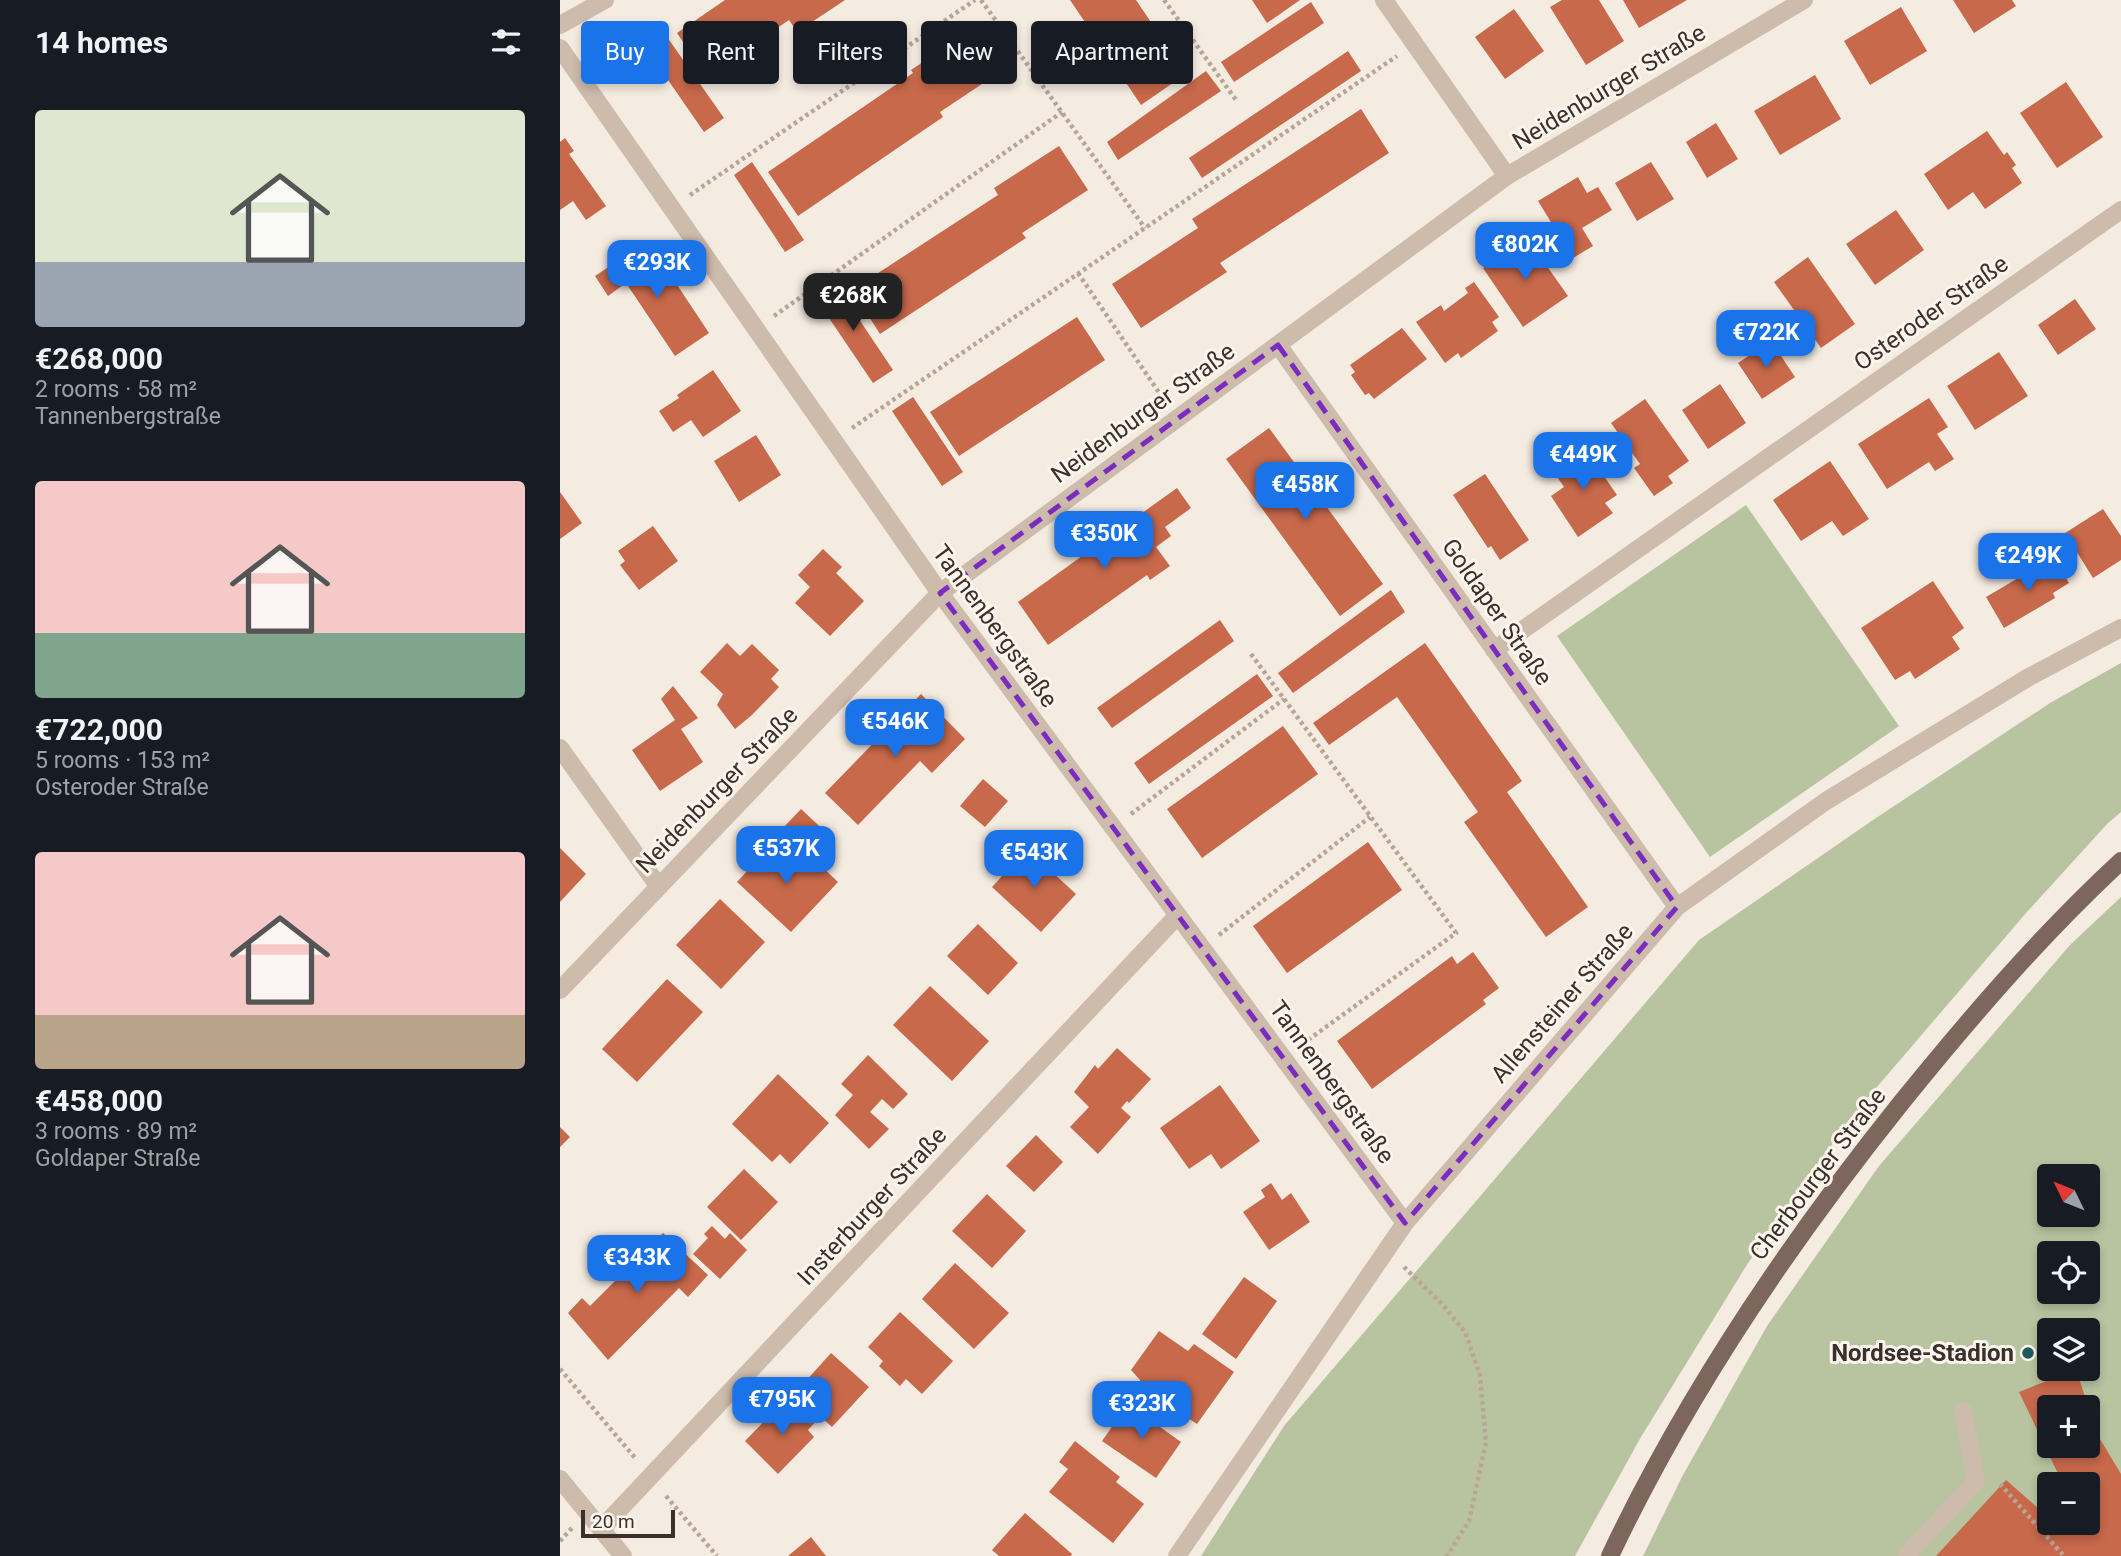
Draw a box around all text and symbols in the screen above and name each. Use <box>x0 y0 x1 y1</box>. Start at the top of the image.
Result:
street label: Neidenburger Straße <box>1508 18 1710 156</box>
chip: Buy <box>581 21 669 84</box>
chip: Rent <box>683 21 779 84</box>
chip: Filters <box>793 21 907 84</box>
chip: New <box>921 21 1017 84</box>
chip: Apartment <box>1031 21 1193 84</box>
icon: filters <box>487 23 525 61</box>
text: 14 homes <box>35 25 168 60</box>
icon: home <box>217 155 343 281</box>
pin: €802K <box>1476 222 1574 282</box>
text: €802K <box>1491 231 1559 258</box>
pin: €293K <box>608 240 706 300</box>
text: €293K <box>623 249 691 276</box>
street label: Osteroder Straße <box>1849 250 2013 376</box>
pin: €268K <box>804 274 902 333</box>
text: €268K <box>819 282 887 309</box>
pin: €722K <box>1717 310 1815 370</box>
text: €722K <box>1732 319 1800 346</box>
street label: Neidenburger Straße <box>1046 337 1240 489</box>
text: €268,000 <box>35 341 163 376</box>
text: 2 rooms · 58 m² <box>35 376 197 403</box>
text: Tannenbergstraße <box>35 403 221 430</box>
pin: €449K <box>1534 433 1632 492</box>
text: €449K <box>1549 441 1617 468</box>
pin: €458K <box>1256 462 1354 522</box>
text: €458K <box>1271 471 1339 498</box>
pin: €350K <box>1055 512 1153 571</box>
text: €350K <box>1070 520 1138 547</box>
icon: home <box>217 526 343 652</box>
street label: Goldaper Straße <box>1436 533 1558 691</box>
pin: €249K <box>1979 534 2077 593</box>
street label: Tannenbergstraße <box>927 539 1063 713</box>
text: €249K <box>1994 542 2062 569</box>
pin: €546K <box>846 700 944 759</box>
street label: Neidenburger Straße <box>631 701 803 879</box>
text: €546K <box>861 708 929 735</box>
text: €722,000 <box>35 712 163 747</box>
text: 5 rooms · 153 m² <box>35 747 210 774</box>
text: Osteroder Straße <box>35 774 209 801</box>
pin: €537K <box>737 826 835 886</box>
pin: €543K <box>985 830 1083 890</box>
text: €537K <box>752 835 820 862</box>
text: €543K <box>1000 839 1068 866</box>
icon: home <box>217 897 343 1023</box>
street label: Allensteiner Straße <box>1485 918 1639 1088</box>
street label: Tannenbergstraße <box>1264 995 1400 1169</box>
street label: Cherbourger Straße <box>1744 1082 1892 1266</box>
text: €458,000 <box>35 1083 163 1118</box>
text: 3 rooms · 89 m² <box>35 1118 197 1145</box>
street label: Insterburger Straße <box>792 1121 952 1291</box>
text: Goldaper Straße <box>35 1145 200 1172</box>
north arrow <box>2037 1164 2100 1227</box>
map controls <box>2037 1164 2100 1535</box>
pin: €343K <box>588 1236 686 1295</box>
button: locate <box>2037 1241 2100 1304</box>
text: €343K <box>603 1244 671 1271</box>
button: layers <box>2037 1318 2100 1381</box>
place label: Nordsee-Stadion <box>1831 1339 2014 1367</box>
marker: Nordsee-Stadion <box>2020 1345 2036 1361</box>
pin: €795K <box>733 1378 831 1437</box>
pin: €323K <box>1093 1382 1191 1441</box>
text: €795K <box>748 1386 816 1413</box>
text: €323K <box>1108 1390 1176 1417</box>
button: + <box>2037 1395 2100 1458</box>
button: − <box>2037 1472 2100 1535</box>
scale bar <box>581 1507 676 1539</box>
text: 20 m <box>592 1510 635 1533</box>

